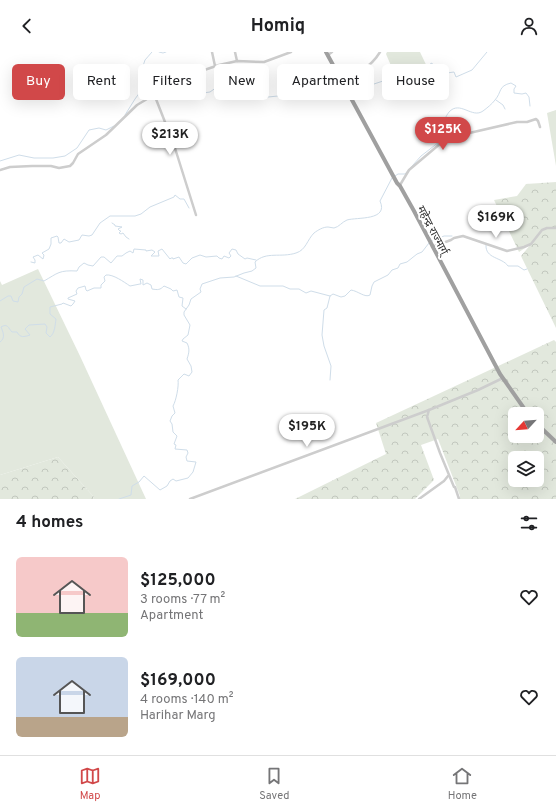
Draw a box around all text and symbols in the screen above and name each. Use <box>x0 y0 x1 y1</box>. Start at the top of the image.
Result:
icon: back <box>16 15 38 37</box>
text: Homiq <box>251 15 305 38</box>
icon: person <box>518 15 540 37</box>
chip: Buy <box>12 64 65 100</box>
chip: Rent <box>73 64 130 100</box>
chip: Filters <box>138 64 206 100</box>
chip: New <box>214 64 269 100</box>
chip: Apartment <box>277 64 374 100</box>
chip: House <box>382 64 449 100</box>
pin: $125K <box>415 117 471 151</box>
pin: $213K <box>142 122 198 156</box>
text: $125K <box>424 122 462 138</box>
text: $213K <box>151 127 189 143</box>
street label: महेन्द्र राज्मार्ग् <box>413 204 452 259</box>
pin: $169K <box>468 205 524 239</box>
text: $169K <box>477 210 515 226</box>
north arrow <box>508 407 544 443</box>
map controls <box>508 407 544 487</box>
pin: $195K <box>279 414 335 448</box>
text: $195K <box>288 419 326 435</box>
button: layers <box>508 451 544 487</box>
text: 4 homes <box>16 512 83 534</box>
icon: filters <box>518 512 540 534</box>
text: $125,000 <box>140 570 216 592</box>
icon: home <box>48 573 96 621</box>
icon: heart <box>518 586 540 608</box>
text: 3 rooms · 77 m² <box>140 592 225 608</box>
text: Apartment <box>140 608 203 624</box>
text: $169,000 <box>140 670 216 692</box>
icon: home <box>48 673 96 721</box>
icon: heart <box>518 686 540 708</box>
text: 4 rooms · 140 m² <box>140 692 234 708</box>
text: Harihar Marg <box>140 708 216 724</box>
tab: Map <box>79 765 101 803</box>
tab: Saved <box>259 765 289 803</box>
tab: Home <box>448 765 477 803</box>

